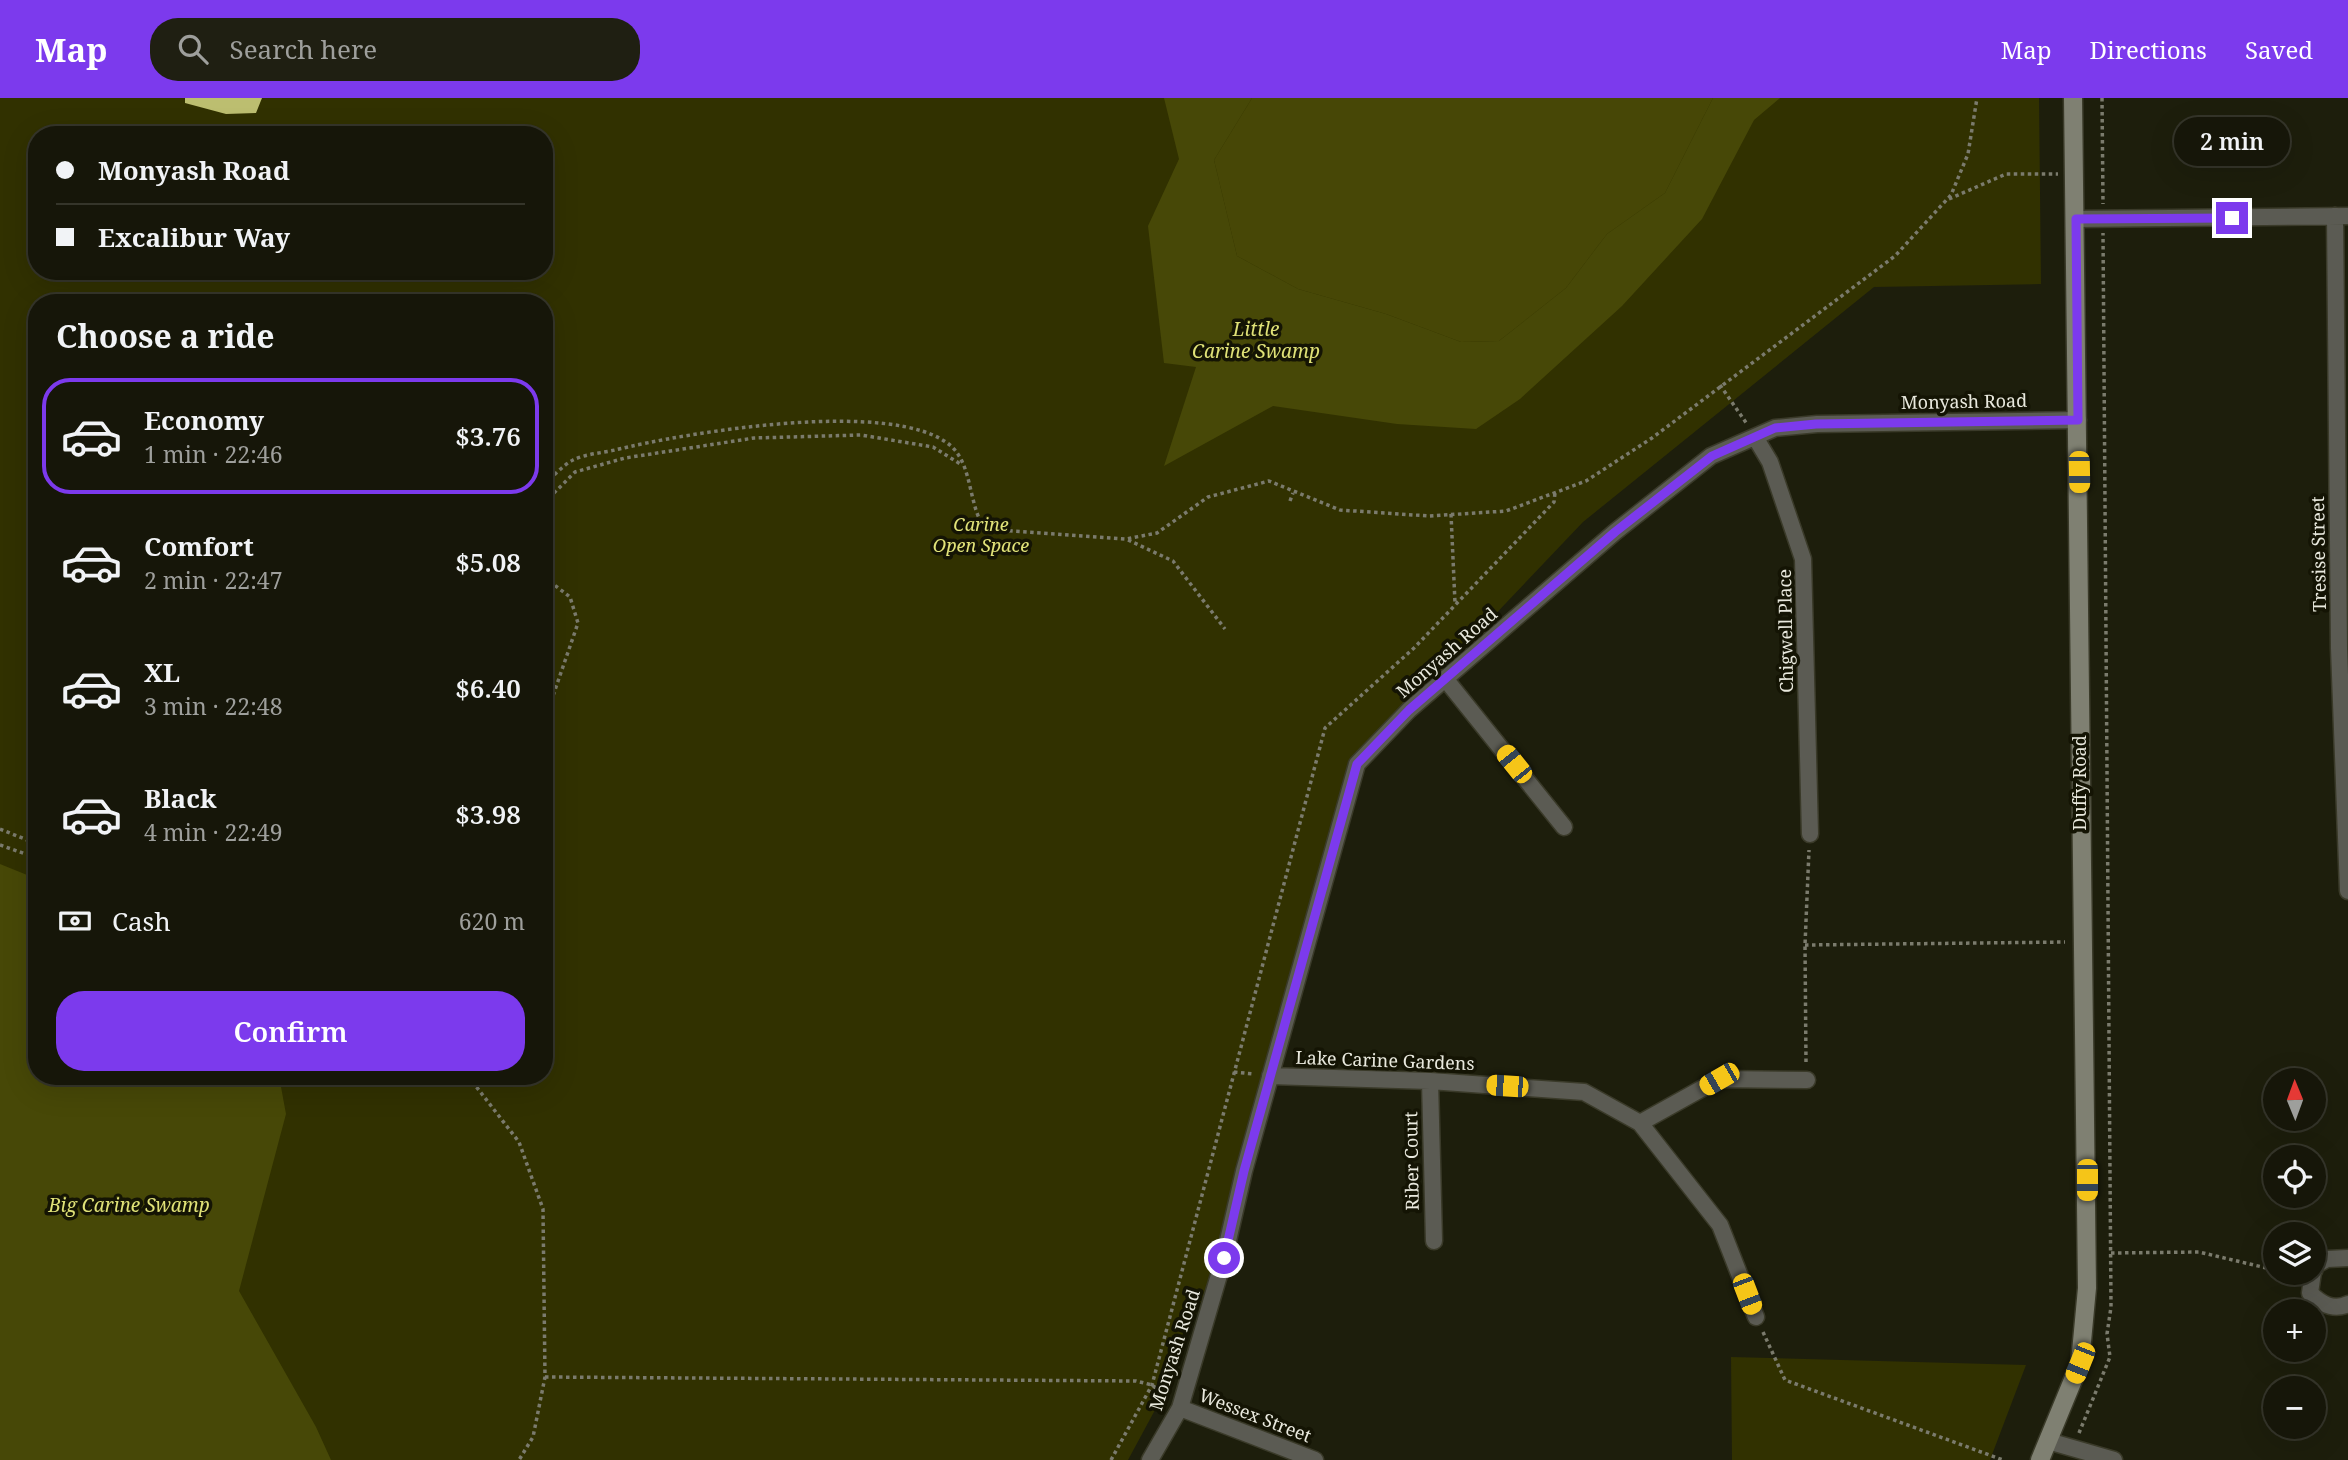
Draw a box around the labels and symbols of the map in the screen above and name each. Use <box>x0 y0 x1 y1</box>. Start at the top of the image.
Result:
callout: 2 min <box>2174 116 2290 166</box>
route end <box>2216 202 2248 234</box>
water label: Little Carine Swamp <box>1192 316 1320 364</box>
street label: Monyash Road <box>1901 388 2027 414</box>
car <box>2069 451 2090 493</box>
street label: Tresise Street <box>2305 496 2331 612</box>
park label: Carine Open Space <box>933 512 1029 557</box>
street label: Chigwell Place <box>1772 569 1798 693</box>
street label: Monyash Road <box>1391 602 1502 703</box>
street label: Duffy Road <box>2067 735 2091 831</box>
car <box>1493 741 1536 787</box>
street label: Lake Carine Gardens <box>1295 1045 1475 1075</box>
car <box>1696 1059 1743 1099</box>
north arrow <box>2263 1068 2326 1130</box>
car <box>1486 1074 1529 1098</box>
street label: Riber Court <box>1398 1111 1424 1211</box>
car <box>2077 1159 2098 1201</box>
water label: Big Carine Swamp <box>47 1192 210 1218</box>
route start <box>1208 1242 1240 1274</box>
car <box>1730 1271 1765 1317</box>
street label: Monyash Road <box>1143 1286 1205 1414</box>
car <box>2063 1340 2098 1386</box>
street label: Wessex Street <box>1196 1383 1315 1448</box>

